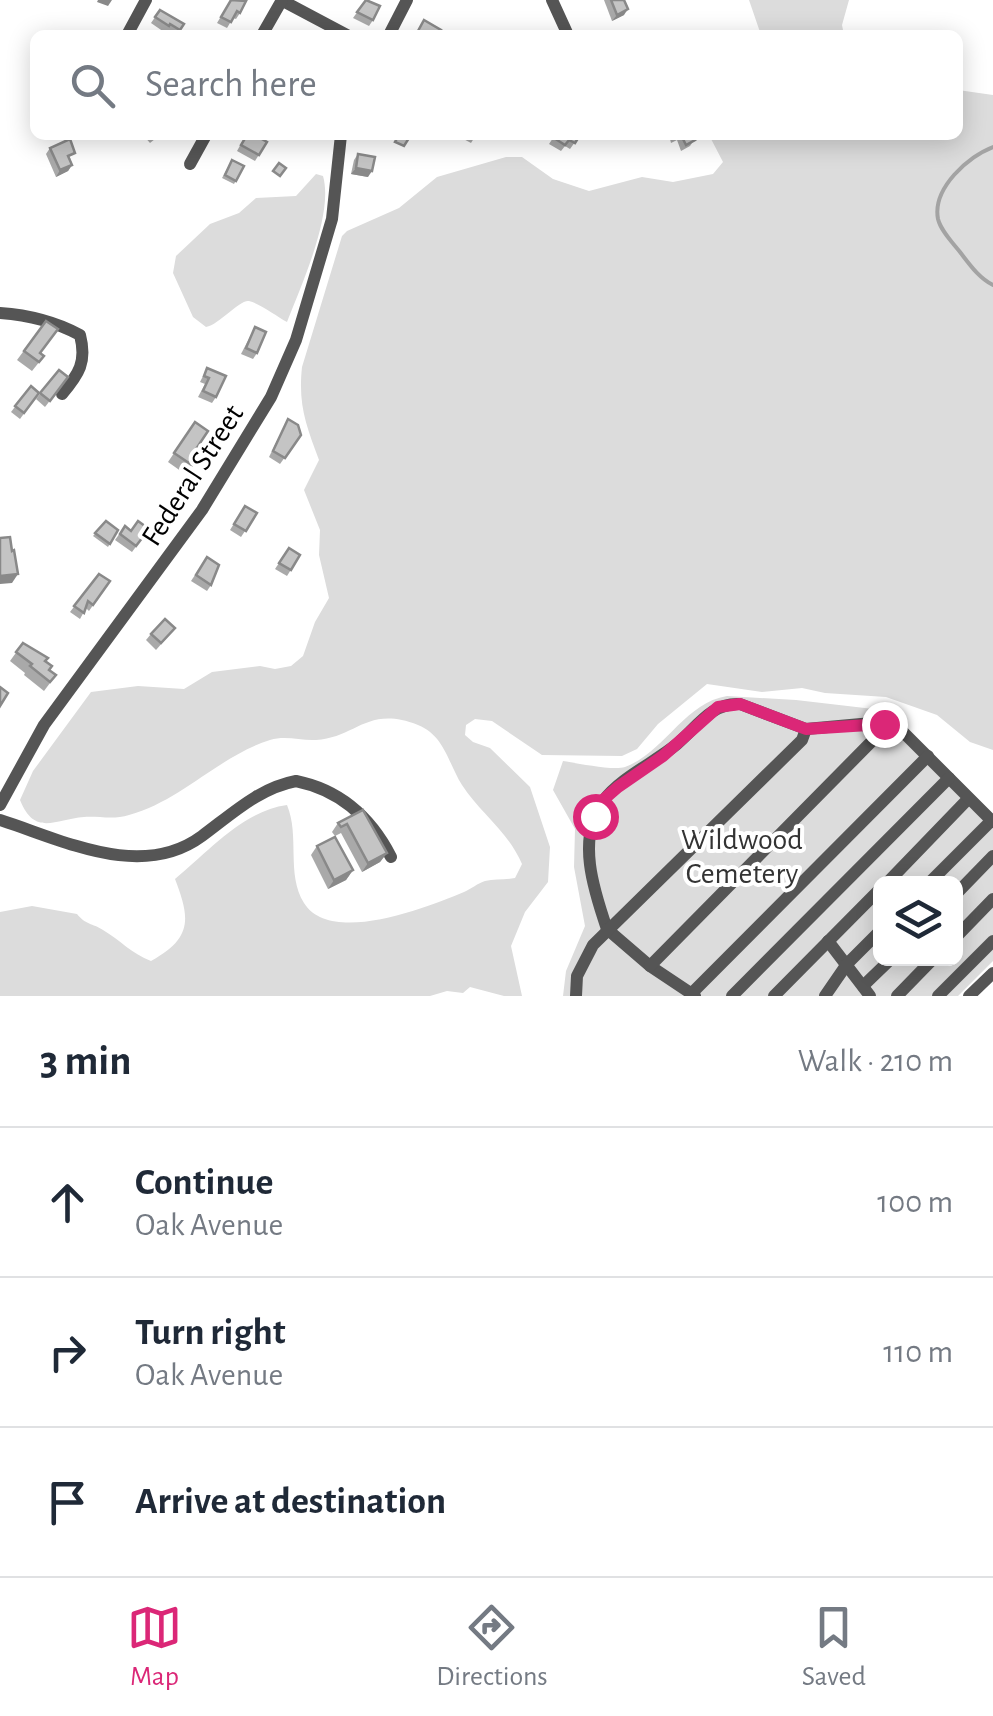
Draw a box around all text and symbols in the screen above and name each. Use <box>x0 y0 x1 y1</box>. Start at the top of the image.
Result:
search box <box>30 30 963 140</box>
icon: search <box>65 58 120 113</box>
text: Search here <box>145 66 317 104</box>
street label: Federal Street <box>136 399 250 551</box>
route end <box>862 702 908 748</box>
route start <box>573 794 619 840</box>
park label: Wildwood Cemetery <box>681 825 803 889</box>
map controls <box>873 876 963 966</box>
button: layers <box>873 876 963 966</box>
text: 3 min <box>40 1040 132 1082</box>
text: Walk · 210 m <box>798 1045 953 1077</box>
text: Continue <box>135 1164 273 1202</box>
icon: ahead <box>40 1175 95 1230</box>
text: 100 m <box>877 1186 953 1218</box>
text: Oak Avenue <box>135 1209 283 1241</box>
text: Turn right <box>135 1314 285 1352</box>
icon: right <box>40 1325 95 1380</box>
text: 110 m <box>883 1336 953 1368</box>
text: Oak Avenue <box>135 1359 283 1391</box>
icon: arrive <box>40 1475 95 1530</box>
text: Arrive at destination <box>135 1483 446 1521</box>
tab: Map <box>127 1600 182 1694</box>
tab: Directions <box>436 1600 548 1694</box>
tab: Saved <box>802 1600 866 1694</box>

